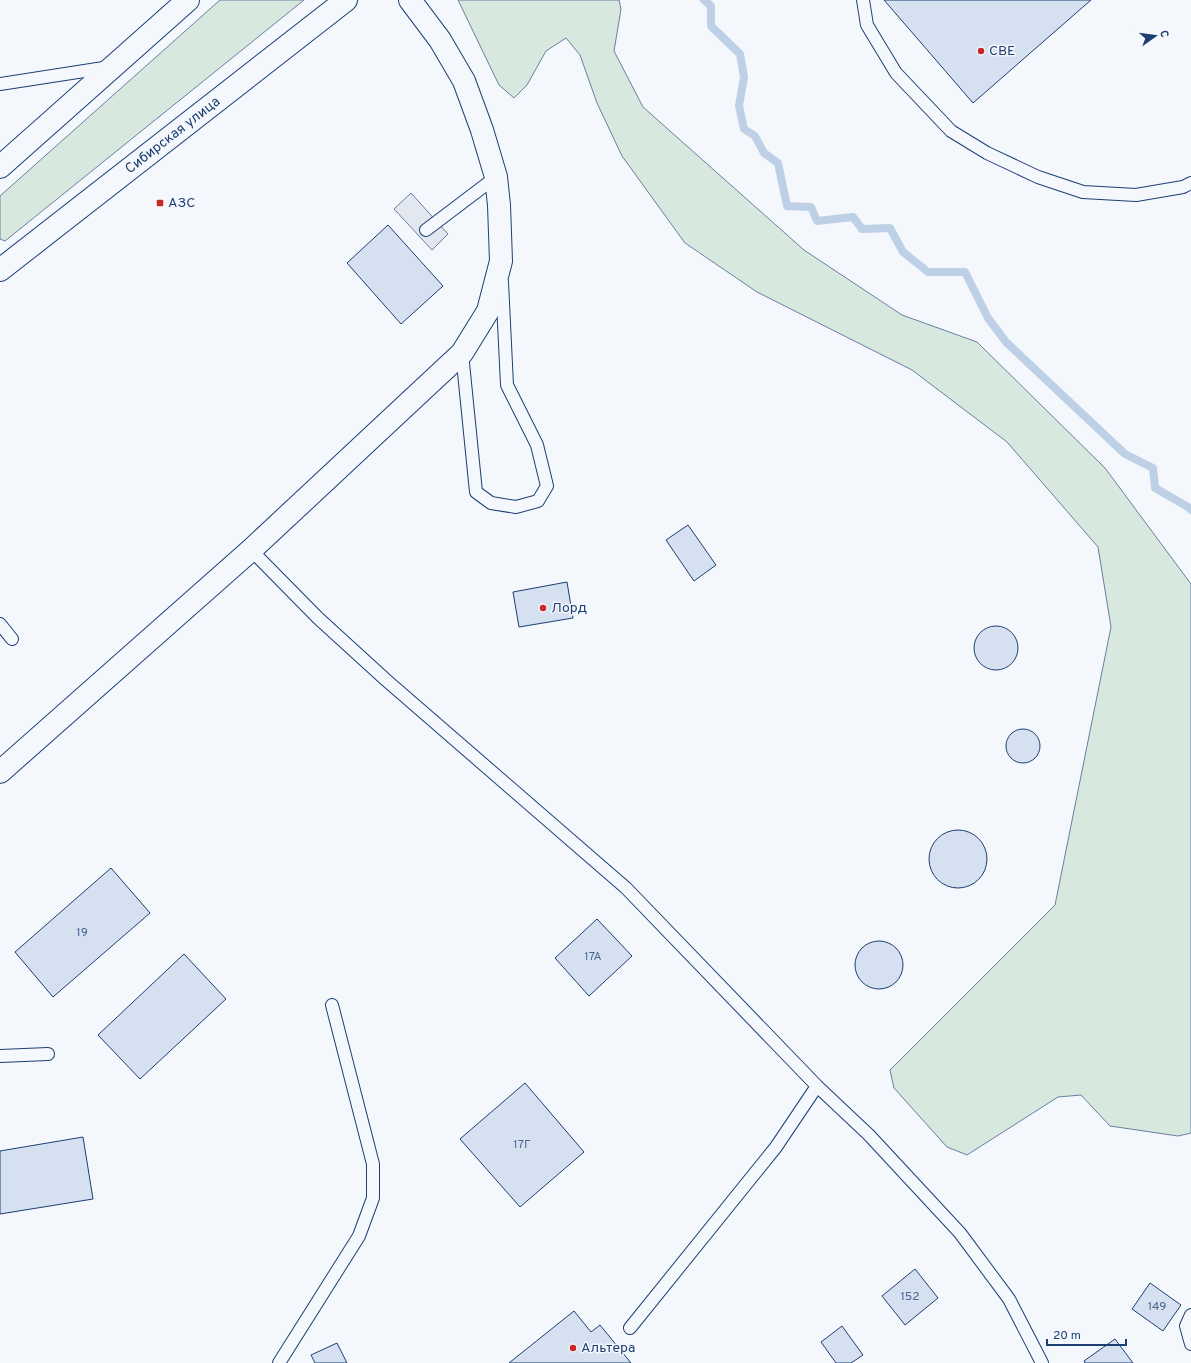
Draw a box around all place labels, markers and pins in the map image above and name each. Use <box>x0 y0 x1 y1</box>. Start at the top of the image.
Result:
place label: СВЕ <box>989 43 1015 60</box>
marker: СВЕ <box>976 46 986 56</box>
place label: АЗС <box>168 195 195 212</box>
marker: АЗС <box>155 198 165 208</box>
place label: Лорд <box>551 600 587 617</box>
marker: Лорд <box>538 603 548 613</box>
place label: Альтера <box>581 1340 635 1357</box>
marker: Альтера <box>568 1343 578 1353</box>

